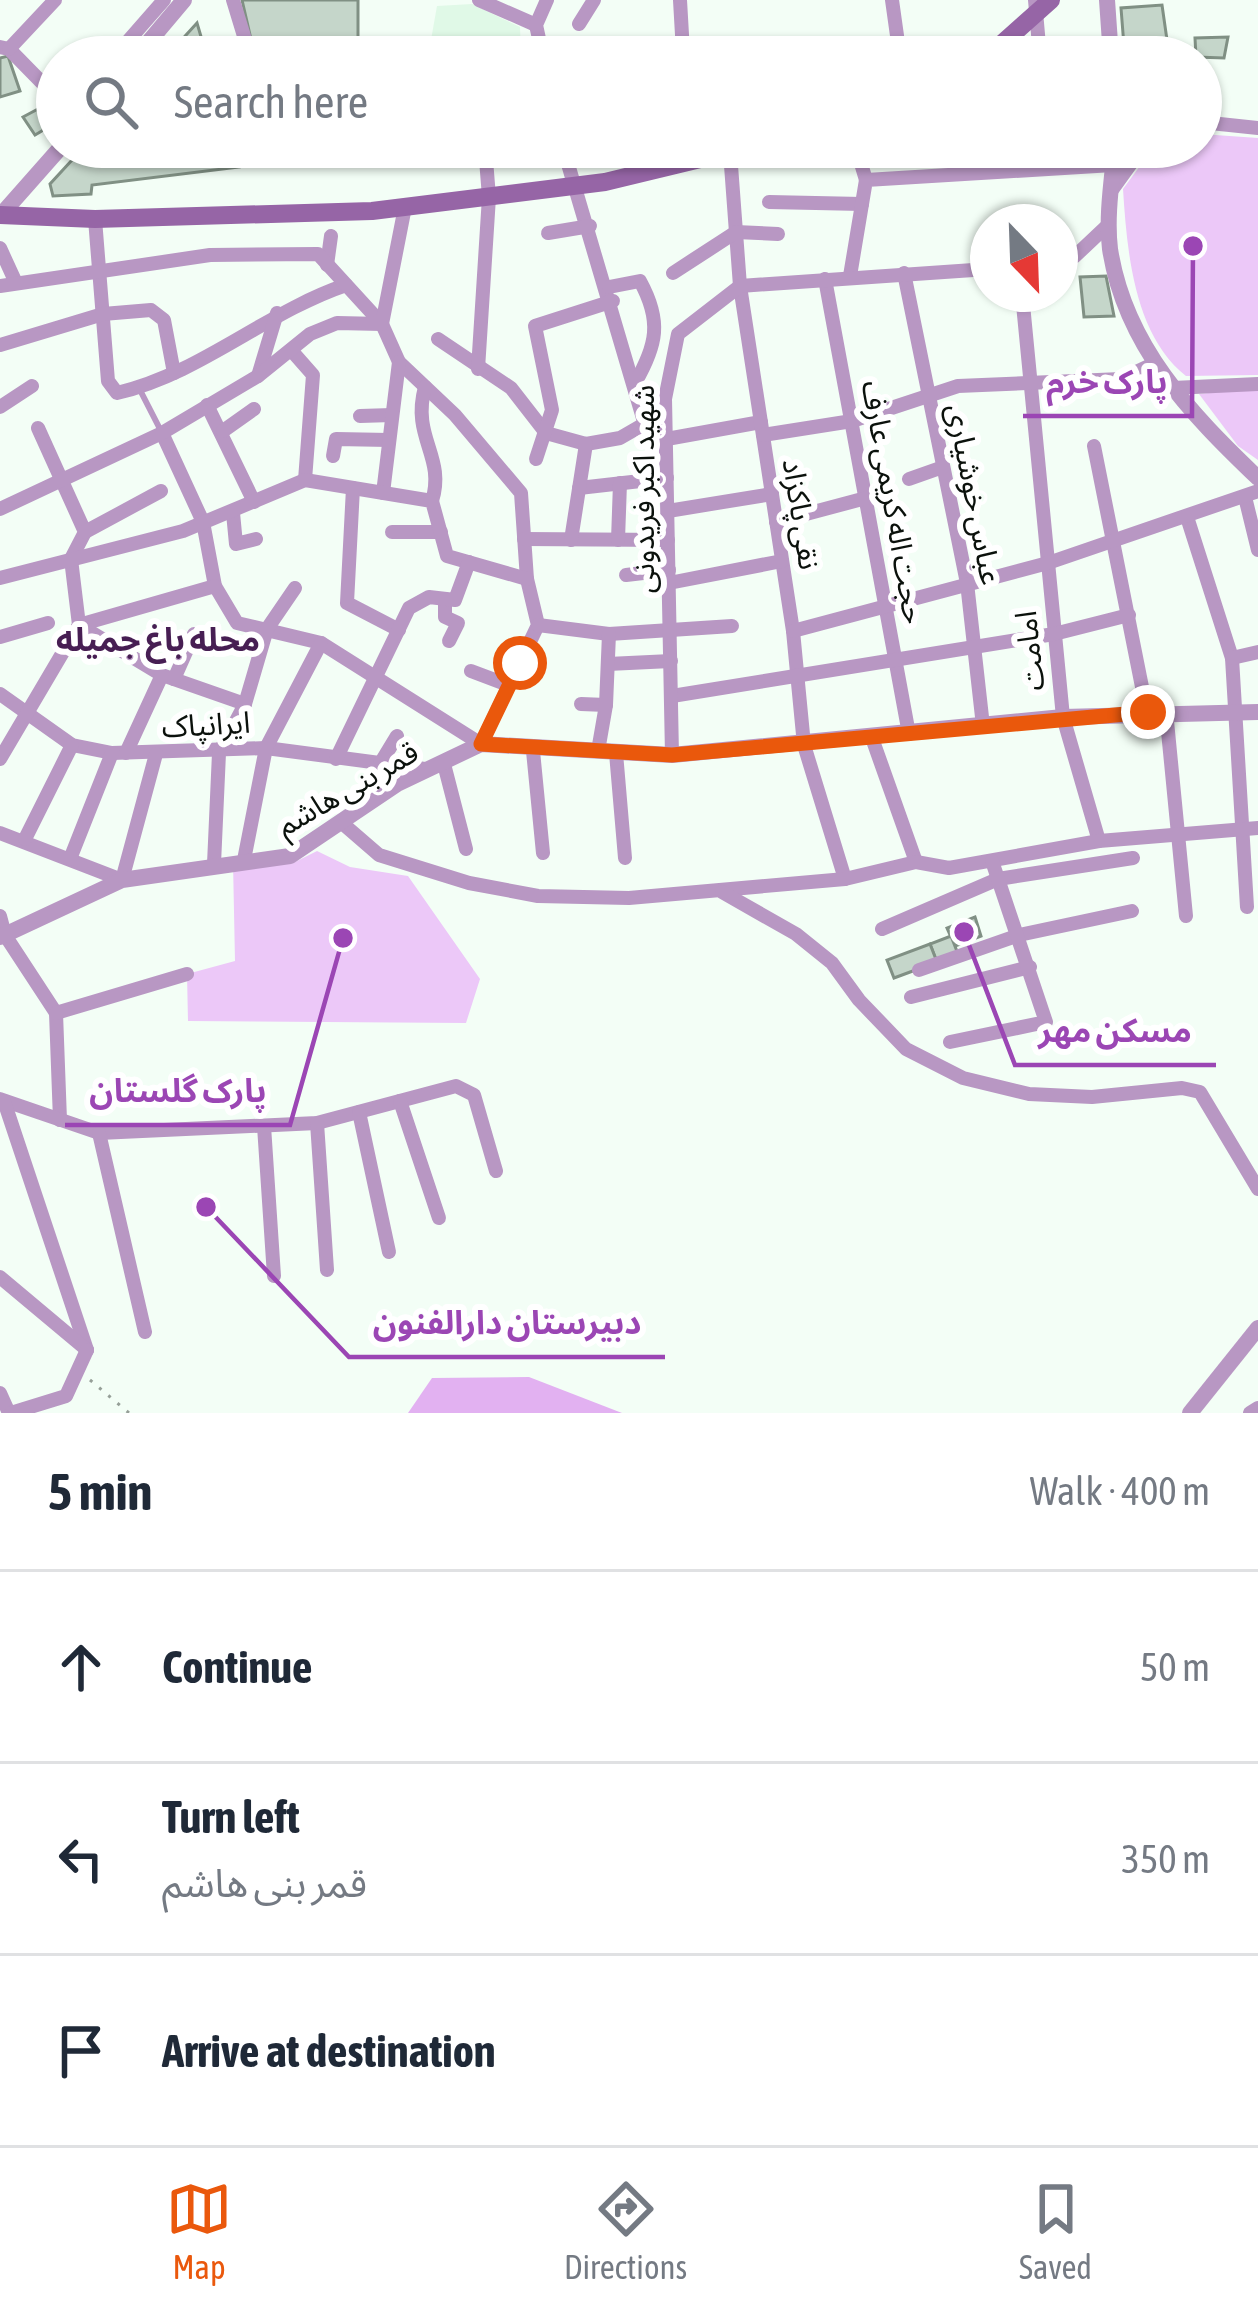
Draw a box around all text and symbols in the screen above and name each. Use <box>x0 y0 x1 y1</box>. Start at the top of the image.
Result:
search box <box>36 36 1222 168</box>
icon: search <box>78 69 144 135</box>
text: Search here <box>174 76 368 128</box>
north arrow <box>970 204 1078 312</box>
callout: پارک خرم <box>1023 347 1192 416</box>
text: پارک خرم <box>1046 362 1168 407</box>
street label: حجت اله کریمی عارف <box>855 378 932 627</box>
street label: شهید اکبر فریدونی <box>626 385 661 593</box>
street label: عباس خوشیاری <box>940 401 1009 588</box>
street label: نقی پاکزاد <box>773 456 828 572</box>
street label: امامت <box>1008 609 1050 693</box>
district label: محله باغ‌ جمیله <box>56 620 260 664</box>
route start <box>493 636 547 690</box>
route end <box>1121 685 1175 739</box>
street label: ایرانپاک <box>161 705 251 747</box>
street label: قمر بنی هاشم <box>270 734 427 848</box>
callout: مسکن مهر <box>1015 996 1216 1065</box>
text: مسکن مهر <box>1036 1011 1192 1050</box>
callout: پارک گلستان <box>65 1056 290 1125</box>
text: پارک گلستان <box>89 1071 267 1113</box>
callout: دبیرستان دارالفنون <box>349 1288 665 1357</box>
text: دبیرستان دارالفنون <box>373 1303 641 1342</box>
text: 5 min <box>48 1462 152 1521</box>
text: Walk · 400 m <box>1030 1469 1210 1513</box>
icon: ahead <box>48 1634 114 1700</box>
text: Continue <box>162 1641 313 1693</box>
text: 50 m <box>1140 1645 1210 1689</box>
text: Turn left <box>162 1791 300 1843</box>
icon: left <box>48 1826 114 1892</box>
text: 350 m <box>1122 1837 1210 1881</box>
text: قمر بنی هاشم <box>162 1861 367 1905</box>
icon: arrive <box>48 2018 114 2084</box>
text: Arrive at destination <box>162 2025 496 2077</box>
tab: Map <box>166 2176 232 2286</box>
tab: Directions <box>564 2176 687 2286</box>
tab: Saved <box>1019 2176 1092 2286</box>

